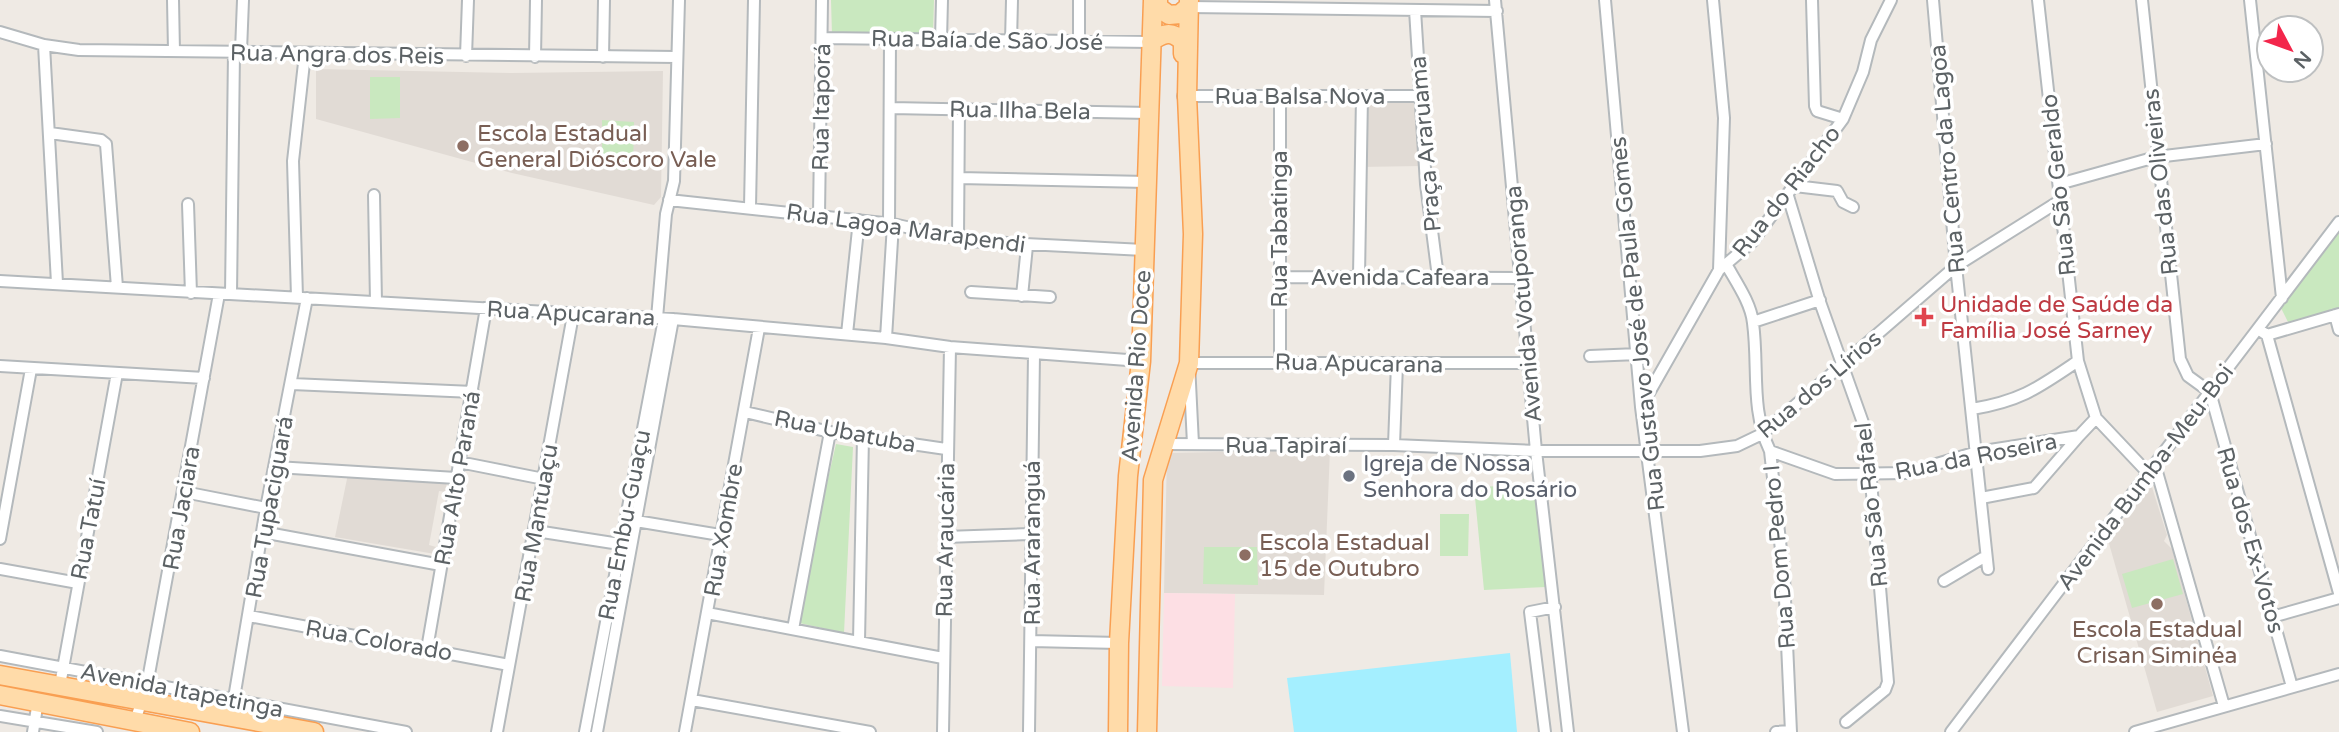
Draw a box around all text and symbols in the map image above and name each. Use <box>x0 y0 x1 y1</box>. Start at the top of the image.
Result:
north arrow <box>2255 14 2325 84</box>
street label: Rua Baía de São José <box>871 25 1103 57</box>
street label: Rua Angra dos Reis <box>230 39 444 71</box>
street label: Rua Itaporá <box>807 43 837 171</box>
street label: Rua Centro da Lagoa <box>1924 43 1972 275</box>
text: N <box>2289 47 2315 72</box>
street label: Praça Araruama <box>1404 55 1448 233</box>
street label: Rua Balsa Nova <box>1215 83 1385 111</box>
street label: Rua das Oliveiras <box>2137 87 2185 276</box>
street label: Rua São Geraldo <box>2036 93 2082 277</box>
street label: Rua Ilha Bela <box>949 96 1091 126</box>
place label: Escola Estadual General Dióscoro Vale <box>477 120 717 174</box>
street label: Rua do Riacho <box>1727 120 1847 263</box>
street label: Rua Gustavo José de Paula Gomes <box>1604 135 1672 512</box>
marker: Escola Estadual General Dióscoro Vale <box>455 138 471 154</box>
street label: Rua Tabatinga <box>1266 150 1294 308</box>
street label: Avenida Votuporanga <box>1500 184 1548 423</box>
street label: Rua Lagoa Marapendi <box>784 198 1027 260</box>
street label: Avenida Cafeara <box>1311 264 1489 292</box>
street label: Avenida Rio Doce <box>1116 269 1158 463</box>
place label: Unidade de Saúde da Família José Sarney <box>1940 291 2173 345</box>
street label: Rua Apucarana <box>486 296 656 332</box>
marker: Unidade de Saúde da Família José Sarney <box>1914 307 1934 327</box>
street label: Rua dos Lírios <box>1752 325 1887 445</box>
street label: Rua Apucarana <box>1274 349 1444 379</box>
street label: Avenida Bumba-Meu-Boi <box>2052 359 2240 596</box>
street label: Rua Alto Paraná <box>429 389 487 568</box>
street label: Rua Ubatuba <box>772 405 918 459</box>
street label: Rua Tupaciguará <box>240 414 300 600</box>
street label: Rua São Rafael <box>1849 421 1895 589</box>
street label: Rua Embu-Guaçu <box>593 428 657 623</box>
street label: Rua da Roseira <box>1893 428 2060 486</box>
street label: Rua Tapiraí <box>1225 432 1347 460</box>
street label: Rua Mantuaçu <box>509 442 565 604</box>
street label: Rua Jaciara <box>157 444 207 572</box>
street label: Rua dos Ex-Votos <box>2210 444 2290 637</box>
place label: Igreja de Nossa Senhora do Rosário <box>1363 450 1577 504</box>
street label: Rua Araranguá <box>1019 460 1047 626</box>
street label: Rua Xombre <box>698 461 749 599</box>
street label: Rua Araucária <box>931 462 961 618</box>
street label: Rua Dom Pedro I <box>1758 464 1802 650</box>
marker: Igreja de Nossa Senhora do Rosário <box>1341 468 1357 484</box>
street label: Rua Tatuí <box>65 476 113 582</box>
place label: Escola Estadual 15 de Outubro <box>1259 529 1430 583</box>
marker: Escola Estadual 15 de Outubro <box>1237 547 1253 563</box>
marker: Escola Estadual Crisan Siminéa <box>2149 596 2165 612</box>
street label: Rua Colorado <box>303 614 455 668</box>
place label: Escola Estadual Crisan Siminéa <box>2072 616 2242 670</box>
street label: Avenida Itapetinga <box>78 658 286 724</box>

